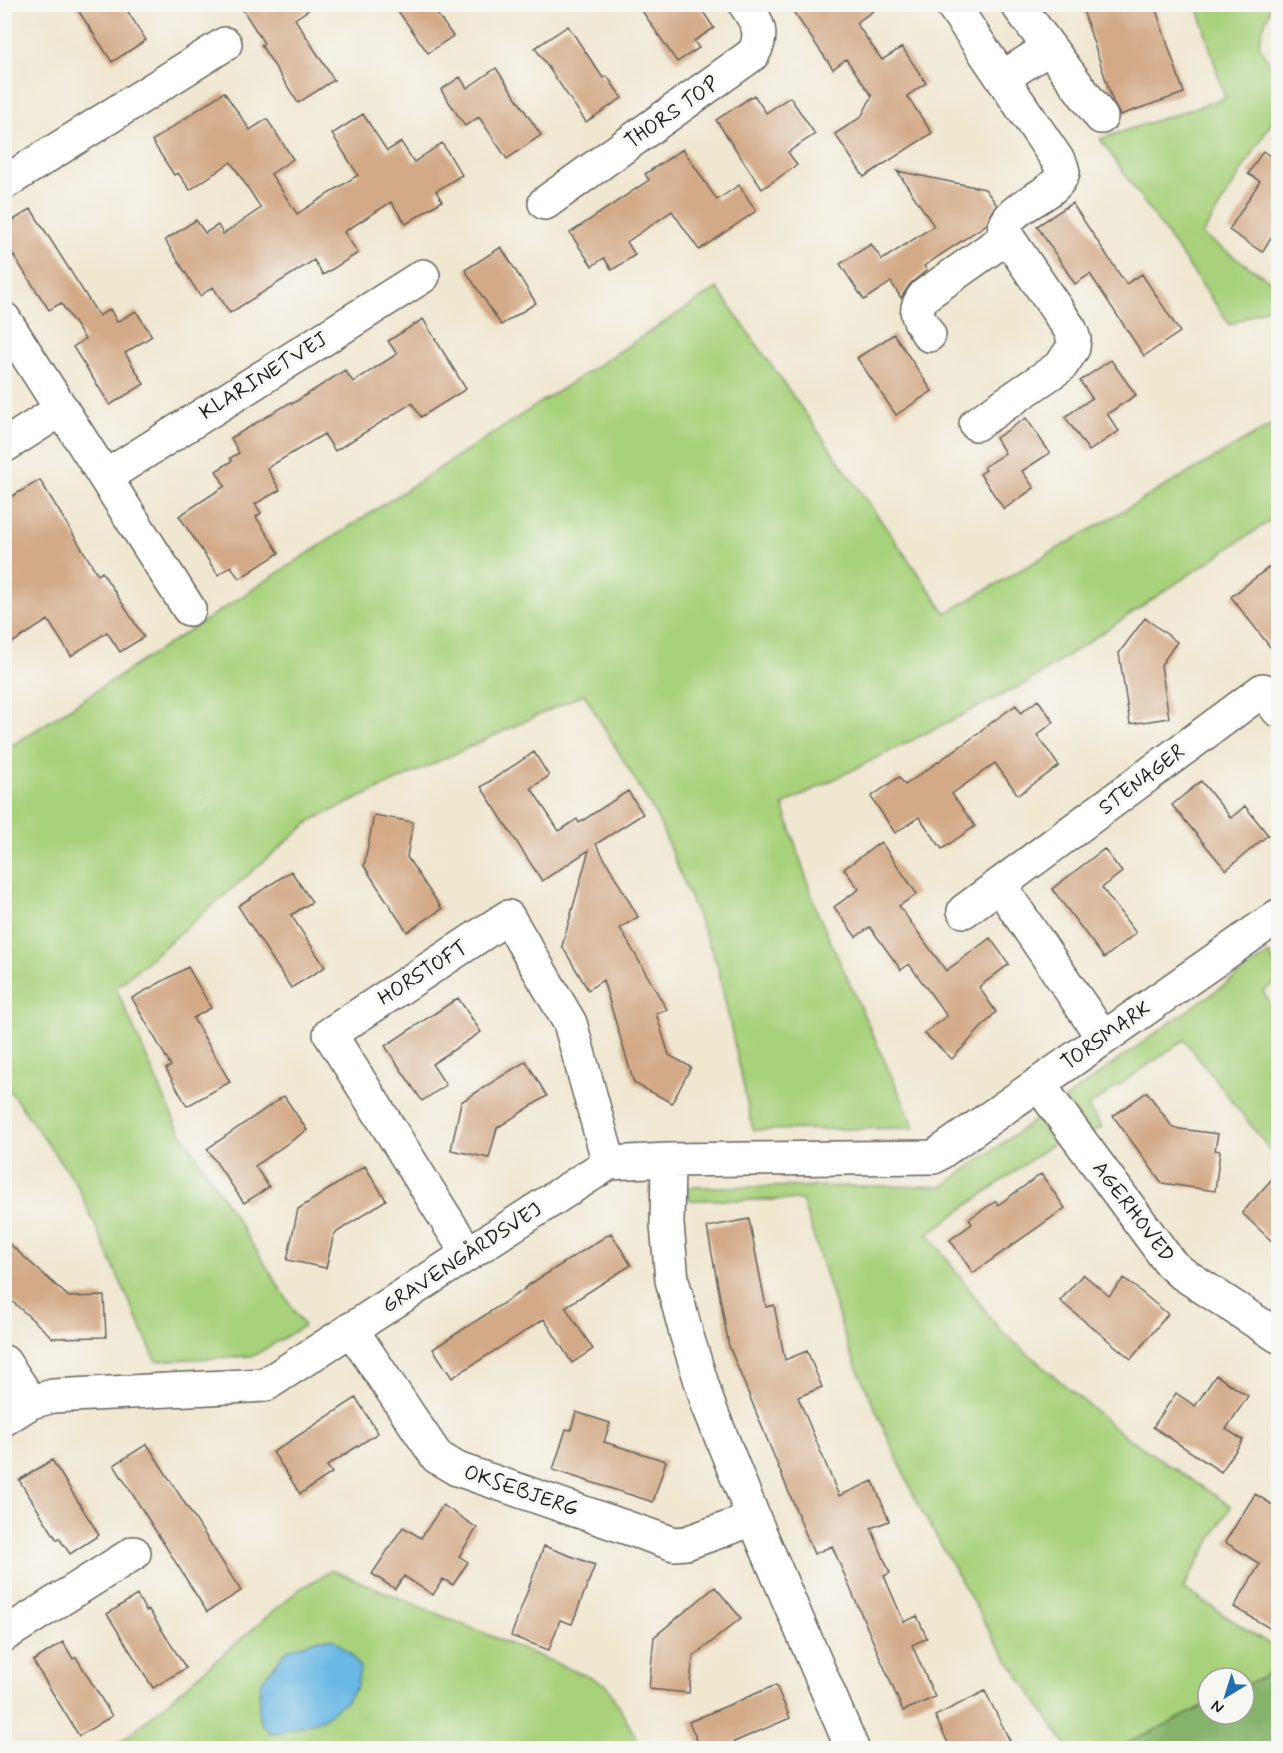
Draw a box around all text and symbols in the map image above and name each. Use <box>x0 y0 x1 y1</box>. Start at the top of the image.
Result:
street label: THORS TOP <box>619 70 725 156</box>
street label: KLARINETVEJ <box>194 325 334 427</box>
street label: STENAGER <box>1093 738 1191 822</box>
street label: HORSTOFT <box>373 934 473 1012</box>
street label: TORSMARK <box>1056 995 1156 1077</box>
street label: AGERHOVED <box>1086 1155 1180 1269</box>
street label: GRAVENGÅRDSVEJ <box>377 1196 547 1320</box>
street label: OKSEBJERG <box>460 1458 582 1524</box>
north arrow <box>1196 1666 1256 1726</box>
text: N <box>1207 1695 1228 1718</box>

